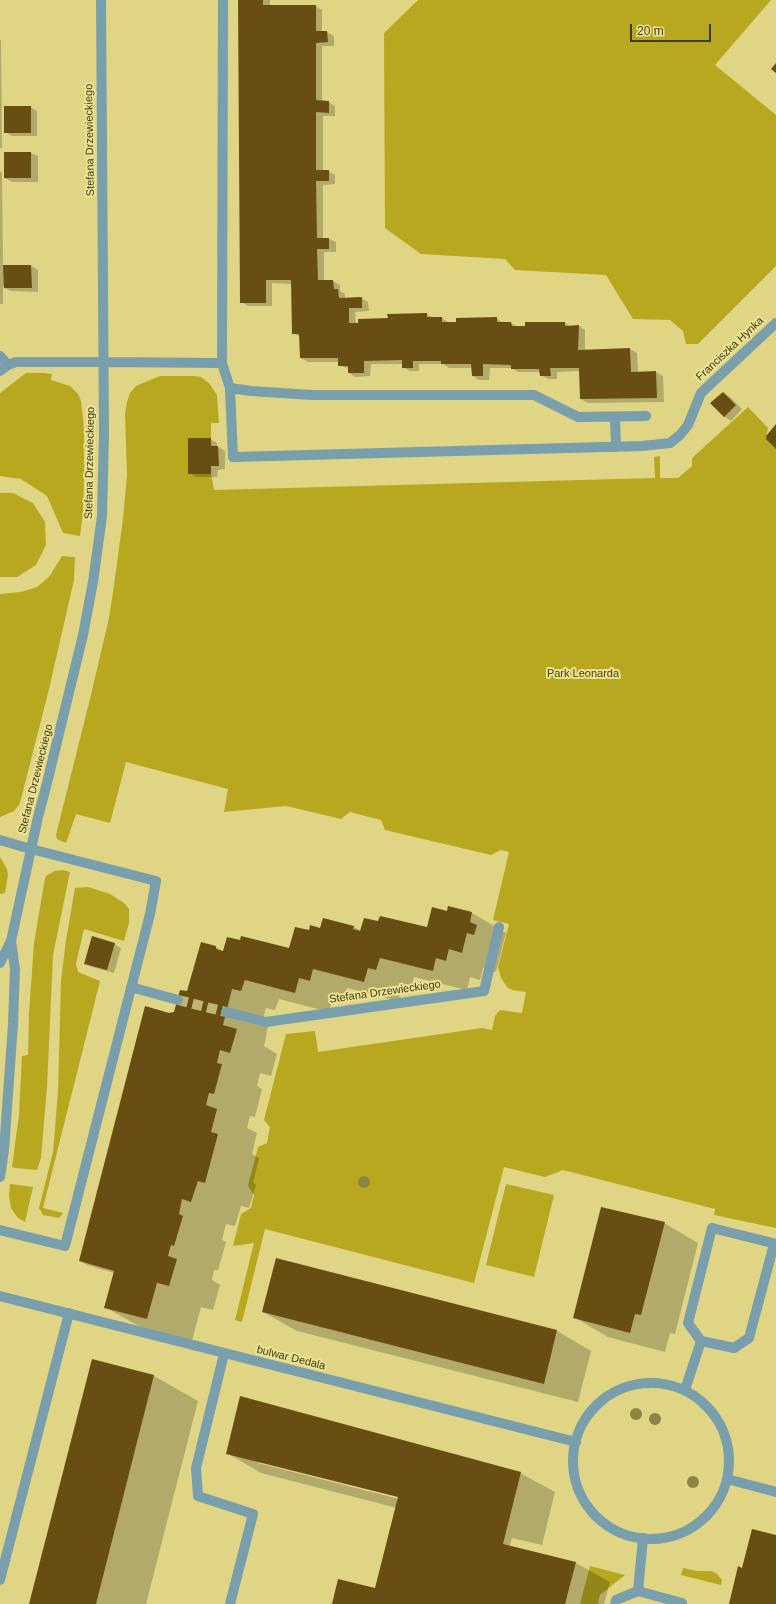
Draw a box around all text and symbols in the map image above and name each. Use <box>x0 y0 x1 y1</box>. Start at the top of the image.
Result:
scale bar <box>632 16 713 42</box>
text: 20 m <box>637 24 664 38</box>
street label: Stefana Drzewieckiego <box>82 84 98 196</box>
street label: Franciszka Hynka <box>694 314 766 384</box>
street label: Stefana Drzewieckiego <box>82 407 98 519</box>
park label: Park Leonarda <box>547 667 619 681</box>
street label: Stefana Drzewieckiego <box>16 723 56 835</box>
street label: Stefana Drzewieckiego <box>328 978 442 1006</box>
street label: bulwar Dedala <box>255 1343 327 1373</box>

